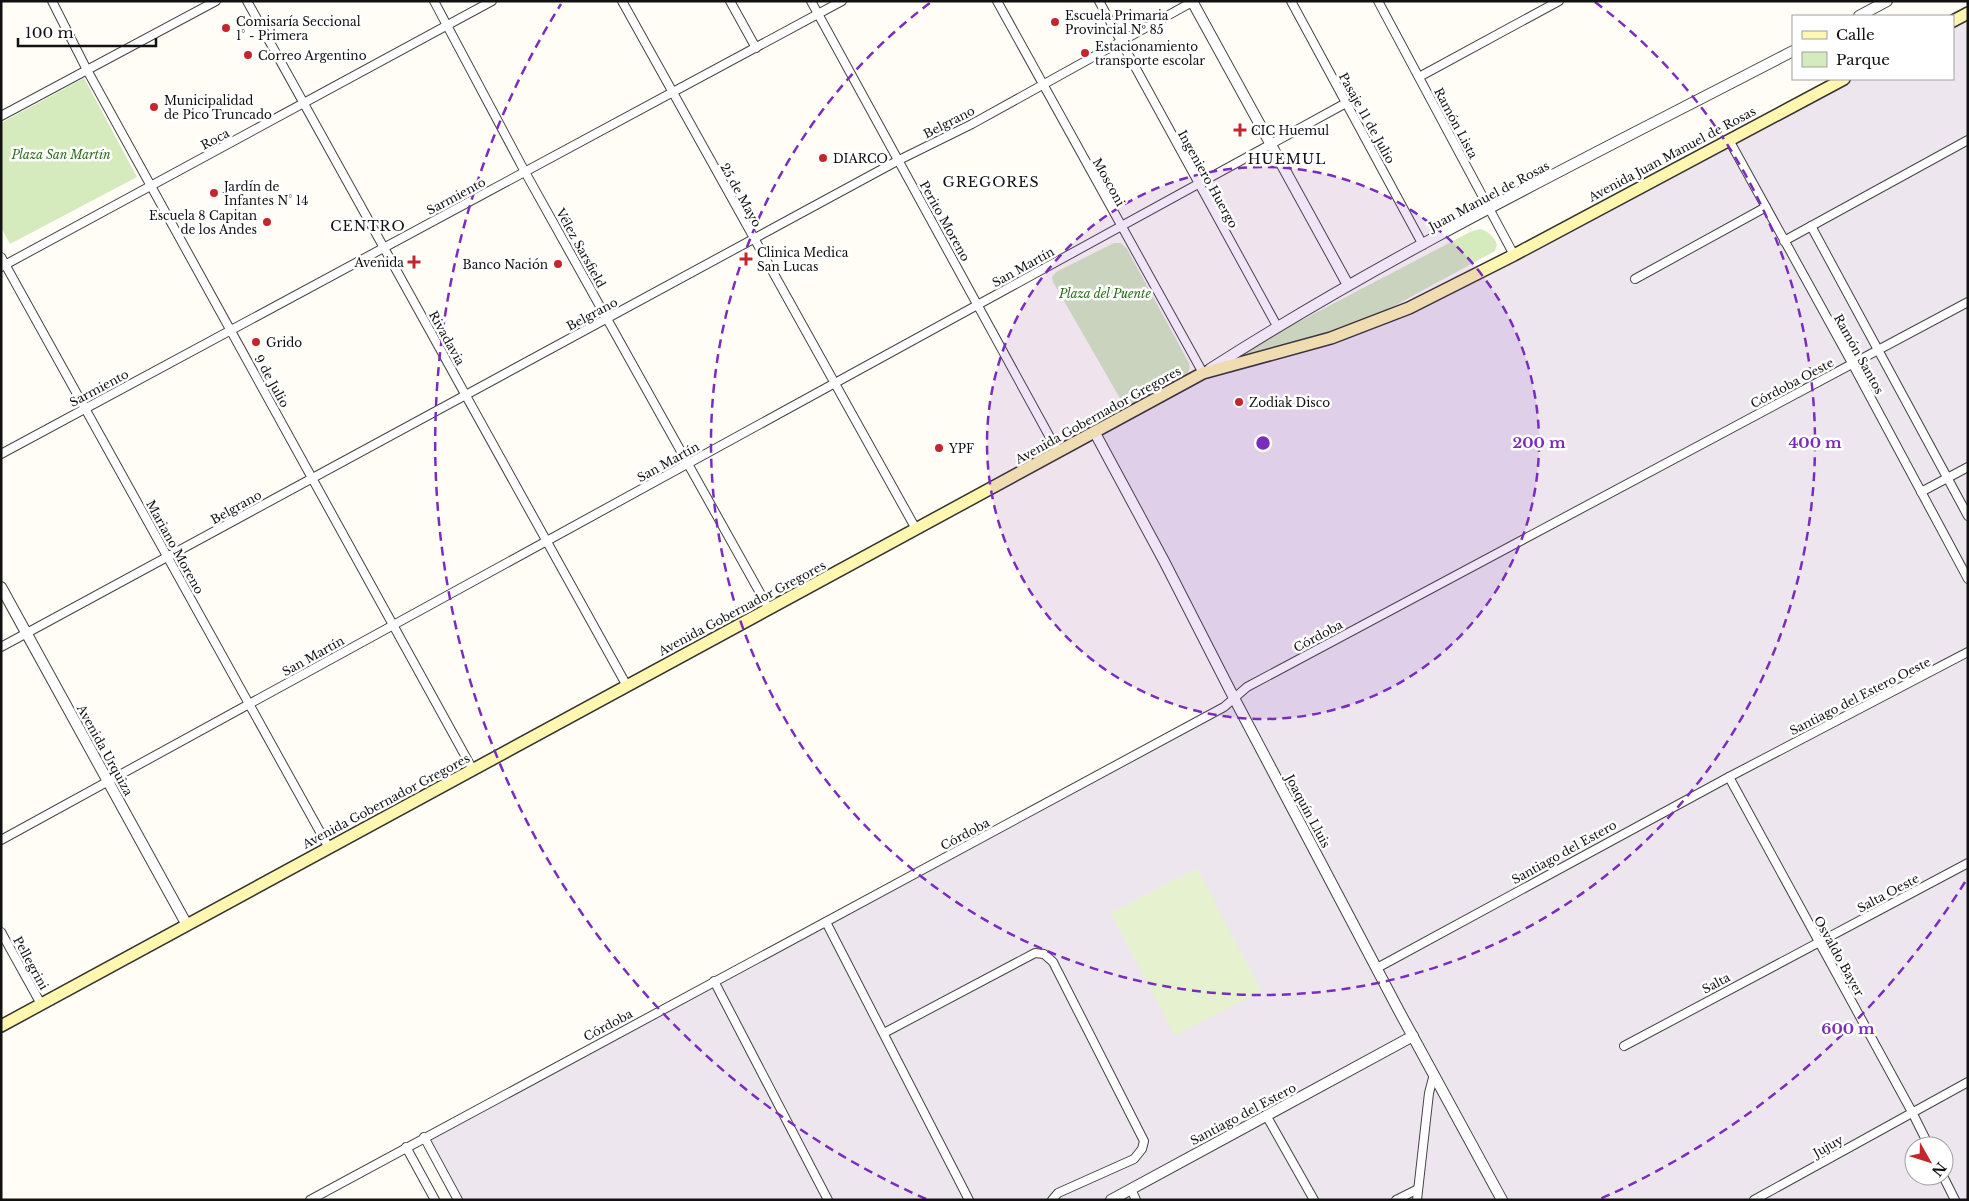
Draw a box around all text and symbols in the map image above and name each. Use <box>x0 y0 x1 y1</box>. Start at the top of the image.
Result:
place label: Escuela Primaria Provincial Nº 85 <box>1065 8 1169 37</box>
place label: Comisaría Seccional 1° - Primera <box>236 14 361 43</box>
scale bar <box>18 15 155 47</box>
legend <box>1792 15 1954 80</box>
marker: Escuela Primaria Provincial Nº 85 <box>1049 16 1061 28</box>
marker: Comisaría Seccional 1° - Primera <box>220 22 232 34</box>
text: 100 m <box>25 23 74 42</box>
text: Calle <box>1836 25 1875 44</box>
place label: Estacionamiento transporte escolar <box>1095 39 1205 68</box>
marker: Estacionamiento transporte escolar <box>1079 47 1091 59</box>
place label: Correo Argentino <box>258 48 367 63</box>
marker: Correo Argentino <box>242 49 254 61</box>
text: Parque <box>1836 50 1890 69</box>
street label: Pasaje 11 de Julio <box>1336 70 1398 166</box>
street label: Ramón Lista <box>1431 85 1481 161</box>
place label: Municipalidad de Pico Truncado <box>164 93 272 122</box>
marker: Municipalidad de Pico Truncado <box>148 101 160 113</box>
street label: Belgrano <box>921 103 977 141</box>
street label: Avenida Juan Manuel de Rosas <box>1585 103 1758 205</box>
marker: CIC Huemul <box>1233 123 1247 137</box>
place label: CIC Huemul <box>1251 123 1329 138</box>
street label: Roca <box>198 125 232 153</box>
street label: Ingeniero Huergo <box>1175 127 1241 231</box>
park label: Plaza San Martín <box>10 147 111 162</box>
district label: HUEMUL <box>1248 150 1326 168</box>
place label: DIARCO <box>833 151 888 166</box>
marker: DIARCO <box>817 152 829 164</box>
street label: Mosconi <box>1090 155 1128 209</box>
street label: Juan Manuel de Rosas <box>1424 158 1552 235</box>
street label: 25 de Mayo <box>717 160 765 230</box>
district label: GREGORES <box>943 173 1039 191</box>
street label: Sarmiento <box>424 174 488 218</box>
street label: Perito Moreno <box>917 178 973 264</box>
place label: Jardín de Infantes N° 14 <box>222 179 308 208</box>
marker: Jardín de Infantes N° 14 <box>208 187 220 199</box>
street label: Vélez Sarsfield <box>553 205 609 290</box>
place label: Escuela 8 Capitan de los Andes <box>149 208 257 237</box>
marker: Escuela 8 Capitan de los Andes <box>261 216 273 228</box>
district label: CENTRO <box>330 217 406 235</box>
street label: San Martín <box>989 244 1057 290</box>
place label: Clinica Medica San Lucas <box>757 245 849 274</box>
marker: Clinica Medica San Lucas <box>739 252 753 266</box>
place label: Avenida <box>353 255 404 270</box>
marker: Avenida <box>408 256 420 268</box>
place label: Banco Nación <box>462 257 548 272</box>
marker: Banco Nación <box>552 258 564 270</box>
park label: Plaza del Puente <box>1058 286 1151 301</box>
street label: Belgrano <box>564 294 620 334</box>
street label: Rivadavia <box>426 308 468 368</box>
street label: Ramón Santos <box>1831 311 1887 397</box>
place label: Grido <box>266 335 302 350</box>
marker: Grido <box>250 336 262 348</box>
street label: 9 de Julio <box>251 352 293 410</box>
street label: Córdoba Oeste <box>1748 355 1836 411</box>
street label: Avenida Gobernador Gregores <box>1012 363 1184 467</box>
street label: Sarmiento <box>67 366 131 410</box>
place label: Zodiak Disco <box>1249 395 1330 410</box>
marker: Zodiak Disco <box>1233 396 1245 408</box>
text: 200 m <box>1513 433 1566 452</box>
text: 400 m <box>1788 433 1842 452</box>
centre of rings <box>1254 434 1272 452</box>
street label: San Martín <box>634 439 702 485</box>
place label: YPF <box>948 441 974 456</box>
marker: YPF <box>933 442 945 454</box>
street label: Belgrano <box>208 487 264 527</box>
street label: Mariano Moreno <box>143 497 207 597</box>
street label: Avenida Gobernador Gregores <box>655 557 828 659</box>
street label: Córdoba <box>1291 617 1345 655</box>
street label: San Martín <box>279 633 347 679</box>
street label: Santiago del Estero Oeste <box>1787 654 1933 738</box>
street label: Avenida Urquiza <box>73 701 136 798</box>
street label: Avenida Gobernador Gregores <box>299 750 472 852</box>
street label: Joaquín Lluis <box>1281 770 1334 850</box>
street label: Córdoba <box>938 815 992 853</box>
street label: Santiago del Estero <box>1509 817 1619 887</box>
street label: Salta Oeste <box>1855 870 1922 916</box>
street label: Osvaldo Bayer <box>1811 913 1867 999</box>
street label: Pellegrini <box>10 934 52 992</box>
street label: Salta <box>1699 969 1733 997</box>
street label: Córdoba <box>581 1006 635 1044</box>
text: 600 m <box>1821 1019 1875 1038</box>
street label: Santiago del Estero <box>1188 1080 1299 1148</box>
street label: Jujuy <box>1809 1132 1846 1161</box>
north arrow <box>1904 1136 1954 1186</box>
text: N <box>1928 1158 1950 1180</box>

